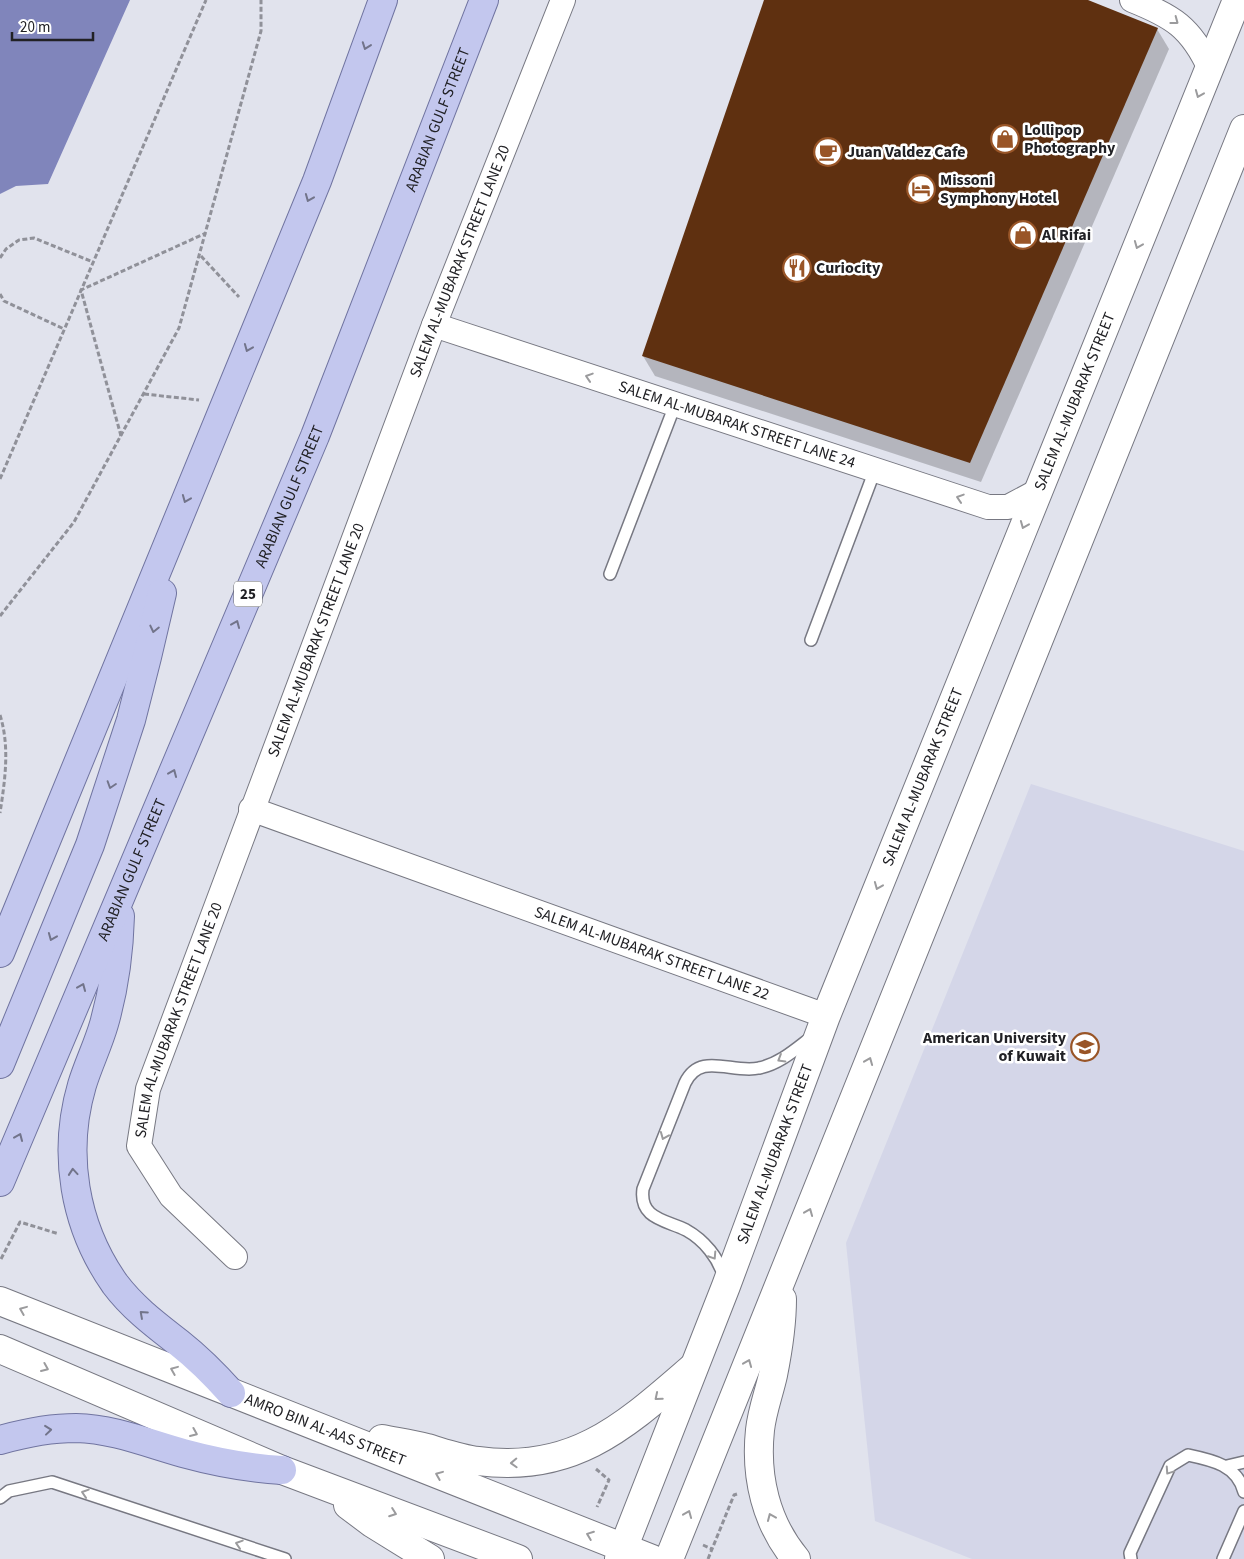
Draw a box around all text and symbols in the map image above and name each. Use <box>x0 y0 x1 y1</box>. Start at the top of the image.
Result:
scale bar <box>12 10 94 42</box>
one-way arrow <box>1169 16 1178 24</box>
text: 20 m <box>20 17 50 38</box>
one-way arrow <box>362 41 372 50</box>
street label: ARABIAN GULF STREET <box>400 44 476 195</box>
one-way arrow <box>1195 89 1206 98</box>
place label: Lollipop Photography <box>1024 119 1116 159</box>
shop icon: Lollipop Photography <box>990 124 1020 154</box>
cafe icon: Juan Valdez Cafe <box>813 137 843 167</box>
place label: Juan Valdez Cafe <box>847 141 966 163</box>
street label: SALEM AL-MUBARAK STREET LANE 20 <box>404 142 515 381</box>
place label: Missoni Symphony Hotel <box>940 169 1057 209</box>
hotel icon: Missoni Symphony Hotel <box>906 174 936 204</box>
one-way arrow <box>305 193 316 202</box>
shop icon: Al Rifai <box>1008 220 1038 250</box>
place label: Al Rifai <box>1041 224 1091 246</box>
one-way arrow <box>1134 240 1144 249</box>
restaurant icon: Curiocity <box>782 253 812 283</box>
place label: Curiocity <box>816 257 881 279</box>
street label: SALEM AL-MUBARAK STREET <box>1029 309 1121 494</box>
one-way arrow <box>243 344 253 352</box>
one-way arrow <box>585 373 594 383</box>
street label: SALEM AL-MUBARAK STREET LANE 24 <box>616 375 858 474</box>
street label: ARABIAN GULF STREET <box>250 422 329 571</box>
one-way arrow <box>956 493 965 503</box>
one-way arrow <box>182 494 193 503</box>
street label: SALEM AL-MUBARAK STREET LANE 20 <box>262 520 370 760</box>
one-way arrow <box>1020 520 1031 529</box>
road number: 25 <box>234 582 262 606</box>
one-way arrow <box>229 620 240 629</box>
one-way arrow <box>149 624 160 633</box>
street label: SALEM AL-MUBARAK STREET <box>877 684 969 869</box>
one-way arrow <box>166 769 177 778</box>
one-way arrow <box>106 781 116 789</box>
street label: ARABIAN GULF STREET <box>92 795 172 944</box>
one-way arrow <box>874 882 884 890</box>
street label: SALEM AL-MUBARAK STREET LANE 20 <box>129 899 228 1140</box>
street label: SALEM AL-MUBARAK STREET LANE 22 <box>531 901 772 1006</box>
one-way arrow <box>48 932 59 941</box>
one-way arrow <box>77 984 87 992</box>
place label: American University of Kuwait <box>922 1027 1067 1067</box>
school or university icon: American University of Kuwait <box>1070 1032 1100 1062</box>
one-way arrow <box>777 1053 786 1063</box>
one-way arrow <box>864 1058 874 1066</box>
street label: SALEM AL-MUBARAK STREET <box>731 1060 818 1247</box>
one-way arrow <box>660 1131 670 1139</box>
one-way arrow <box>13 1133 23 1142</box>
one-way arrow <box>68 1167 79 1175</box>
one-way arrow <box>802 1208 813 1217</box>
one-way arrow <box>707 1251 717 1260</box>
one-way arrow <box>19 1306 28 1316</box>
one-way arrow <box>139 1311 148 1320</box>
one-way arrow <box>742 1359 752 1368</box>
one-way arrow <box>40 1362 49 1373</box>
one-way arrow <box>170 1366 179 1376</box>
street label: AMRO BIN AL-AAS STREET <box>242 1388 410 1472</box>
one-way arrow <box>655 1391 664 1400</box>
one-way arrow <box>44 1425 52 1436</box>
one-way arrow <box>189 1426 198 1437</box>
one-way arrow <box>510 1458 518 1468</box>
one-way arrow <box>1166 1465 1175 1475</box>
one-way arrow <box>435 1471 444 1481</box>
one-way arrow <box>81 1488 89 1498</box>
one-way arrow <box>389 1507 397 1517</box>
one-way arrow <box>681 1510 692 1519</box>
one-way arrow <box>767 1513 778 1522</box>
one-way arrow <box>586 1531 595 1541</box>
one-way arrow <box>235 1539 244 1549</box>

